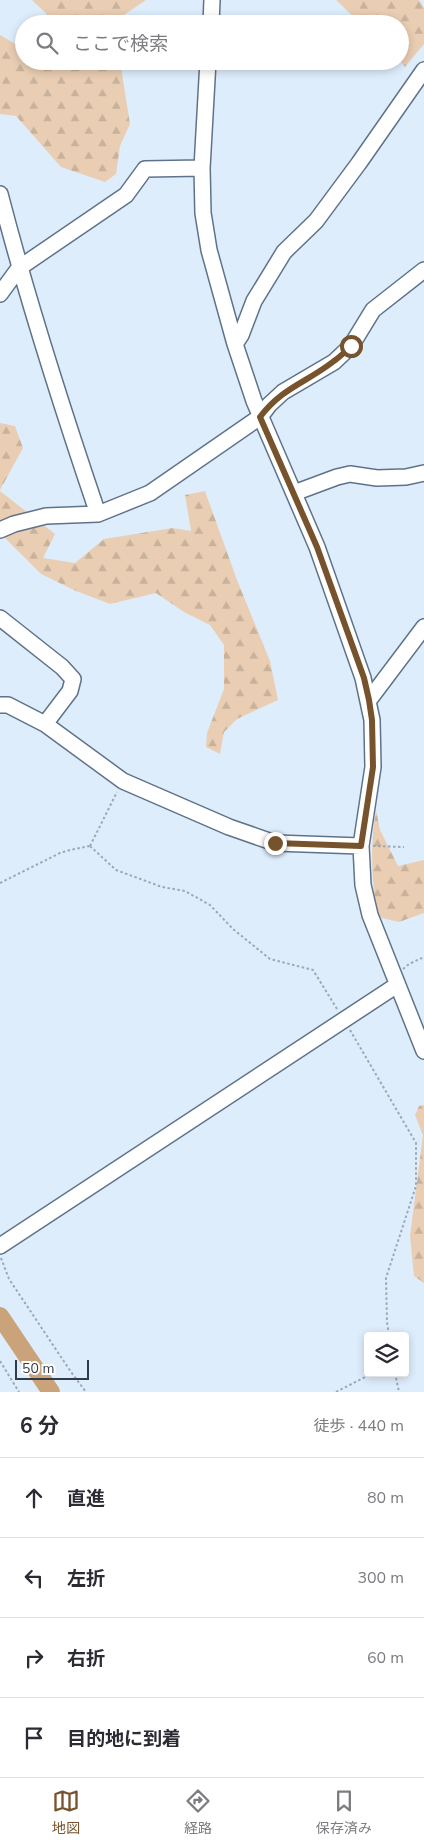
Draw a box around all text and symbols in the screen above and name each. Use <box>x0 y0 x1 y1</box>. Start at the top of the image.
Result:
search box <box>15 15 409 70</box>
icon: search <box>33 29 61 57</box>
text: ここで検索 <box>73 31 168 57</box>
route start <box>340 335 363 358</box>
route end <box>264 832 287 855</box>
map controls <box>364 1332 409 1377</box>
button: layers <box>364 1332 409 1377</box>
scale bar <box>15 1357 89 1380</box>
text: 50 m <box>22 1359 54 1378</box>
text: 6 分 <box>20 1412 59 1440</box>
text: 徒歩 · 440 m <box>314 1415 404 1437</box>
icon: ahead <box>20 1484 48 1512</box>
text: 直進 <box>67 1486 105 1512</box>
text: 80 m <box>367 1487 404 1509</box>
icon: left <box>20 1564 48 1592</box>
text: 左折 <box>67 1566 105 1592</box>
text: 300 m <box>357 1567 404 1589</box>
icon: right <box>20 1644 48 1672</box>
text: 右折 <box>67 1646 105 1672</box>
text: 60 m <box>367 1647 404 1669</box>
icon: arrive <box>20 1724 48 1752</box>
text: 目的地に到着 <box>67 1726 181 1752</box>
tab: 地図 <box>52 1787 80 1838</box>
tab: 経路 <box>184 1787 212 1838</box>
tab: 保存済み <box>316 1787 372 1838</box>

